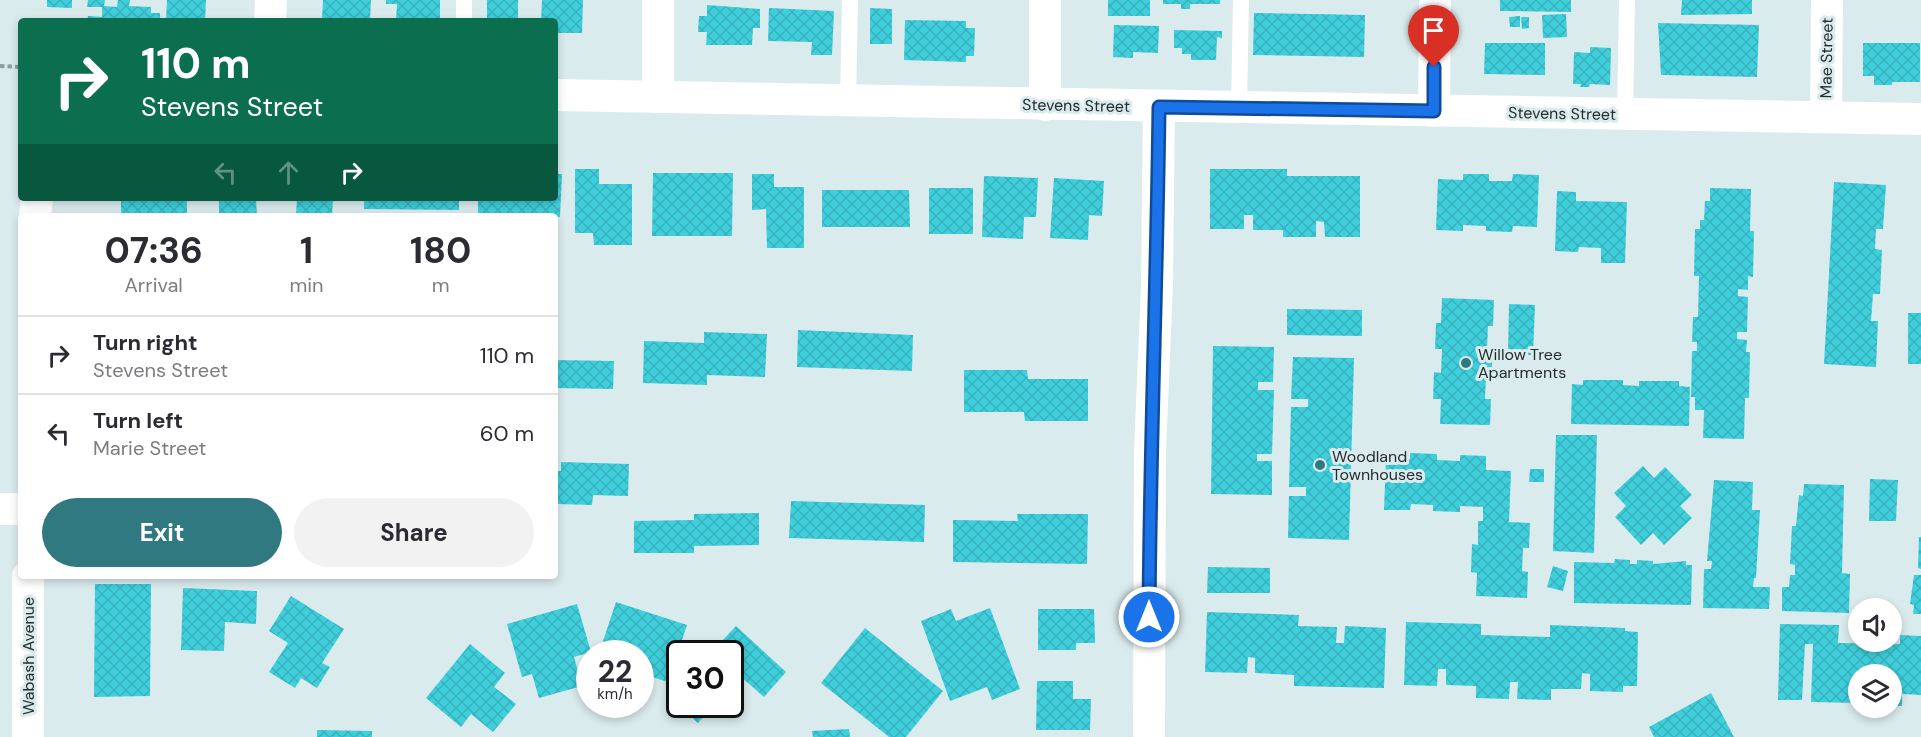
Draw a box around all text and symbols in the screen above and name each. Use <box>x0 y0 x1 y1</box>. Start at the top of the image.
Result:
pin <box>1408 5 1459 67</box>
icon: arrive <box>1417 14 1450 47</box>
street label: Mae Street <box>1815 17 1838 99</box>
text: 110 m <box>141 36 251 91</box>
icon: right <box>42 42 120 120</box>
text: Stevens Street <box>141 89 323 124</box>
street label: Stevens Street <box>1022 94 1130 117</box>
street label: Stevens Street <box>1508 102 1616 125</box>
icon: left <box>209 156 242 189</box>
icon: ahead <box>272 156 305 189</box>
icon: right <box>335 156 368 189</box>
text: 07:36 <box>105 227 203 274</box>
text: 1 <box>300 227 313 274</box>
text: 180 <box>410 227 471 274</box>
text: Arrival <box>125 272 183 298</box>
text: min <box>289 272 323 298</box>
text: m <box>432 272 450 298</box>
text: Turn right <box>93 328 198 357</box>
icon: right <box>42 339 75 372</box>
text: 110 m <box>480 341 534 370</box>
place label: Willow Tree Apartments <box>1478 344 1566 383</box>
marker: Willow Tree Apartments <box>1459 356 1473 370</box>
text: Stevens Street <box>93 357 228 383</box>
text: Turn left <box>93 406 183 435</box>
icon: left <box>42 417 75 450</box>
text: 60 m <box>480 419 534 448</box>
text: Marie Street <box>93 435 206 461</box>
place label: Woodland Townhouses <box>1332 446 1423 485</box>
marker: Woodland Townhouses <box>1313 458 1327 472</box>
button: Exit <box>42 498 282 567</box>
button: Share <box>294 498 534 567</box>
position arrow <box>1117 585 1181 649</box>
street label: Wabash Avenue <box>18 597 39 715</box>
map controls <box>1848 598 1902 718</box>
button: sound <box>1848 598 1902 652</box>
speed limit sign: 30 <box>666 640 744 718</box>
text: 22 <box>598 652 632 691</box>
button: layers <box>1848 664 1902 718</box>
text: km/h <box>597 684 633 704</box>

